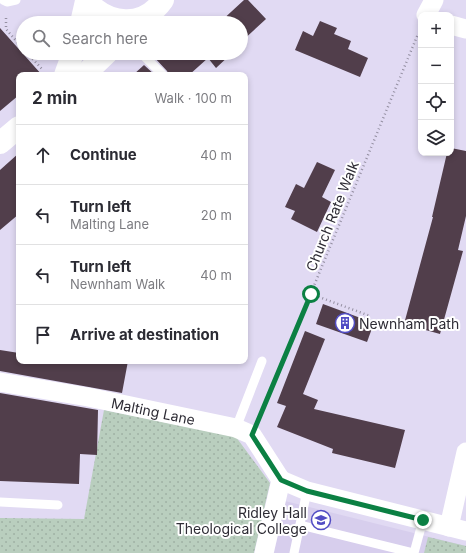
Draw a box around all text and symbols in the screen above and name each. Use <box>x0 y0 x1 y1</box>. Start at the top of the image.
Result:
map controls <box>418 12 454 156</box>
button: + <box>418 12 454 48</box>
search box <box>16 16 248 60</box>
icon: search <box>30 27 52 49</box>
text: Search here <box>62 29 148 48</box>
button: − <box>418 48 454 84</box>
button: locate <box>418 84 454 120</box>
text: 2 min <box>32 88 77 108</box>
text: Walk · 100 m <box>154 90 232 106</box>
button: layers <box>418 120 454 156</box>
icon: ahead <box>32 144 54 166</box>
text: Continue <box>70 145 137 164</box>
text: 40 m <box>200 147 232 163</box>
street label: Church Rate Walk <box>302 158 362 274</box>
text: Turn left <box>70 197 131 216</box>
icon: left <box>32 204 54 226</box>
text: 20 m <box>201 207 232 223</box>
text: Malting Lane <box>70 216 149 232</box>
text: Turn left <box>70 257 131 276</box>
icon: left <box>32 264 54 286</box>
text: 40 m <box>200 267 232 283</box>
text: Newnham Walk <box>70 276 165 292</box>
route start <box>302 285 320 303</box>
building icon: Newnham Path <box>334 312 356 334</box>
place label: Newnham Path <box>359 315 459 332</box>
icon: arrive <box>32 324 54 346</box>
text: Arrive at destination <box>70 325 219 344</box>
street label: Malting Lane <box>110 394 197 428</box>
place label: Ridley Hall Theological College <box>176 504 307 537</box>
school or university icon: Ridley Hall Theological College <box>310 509 332 531</box>
route end <box>414 511 432 529</box>

